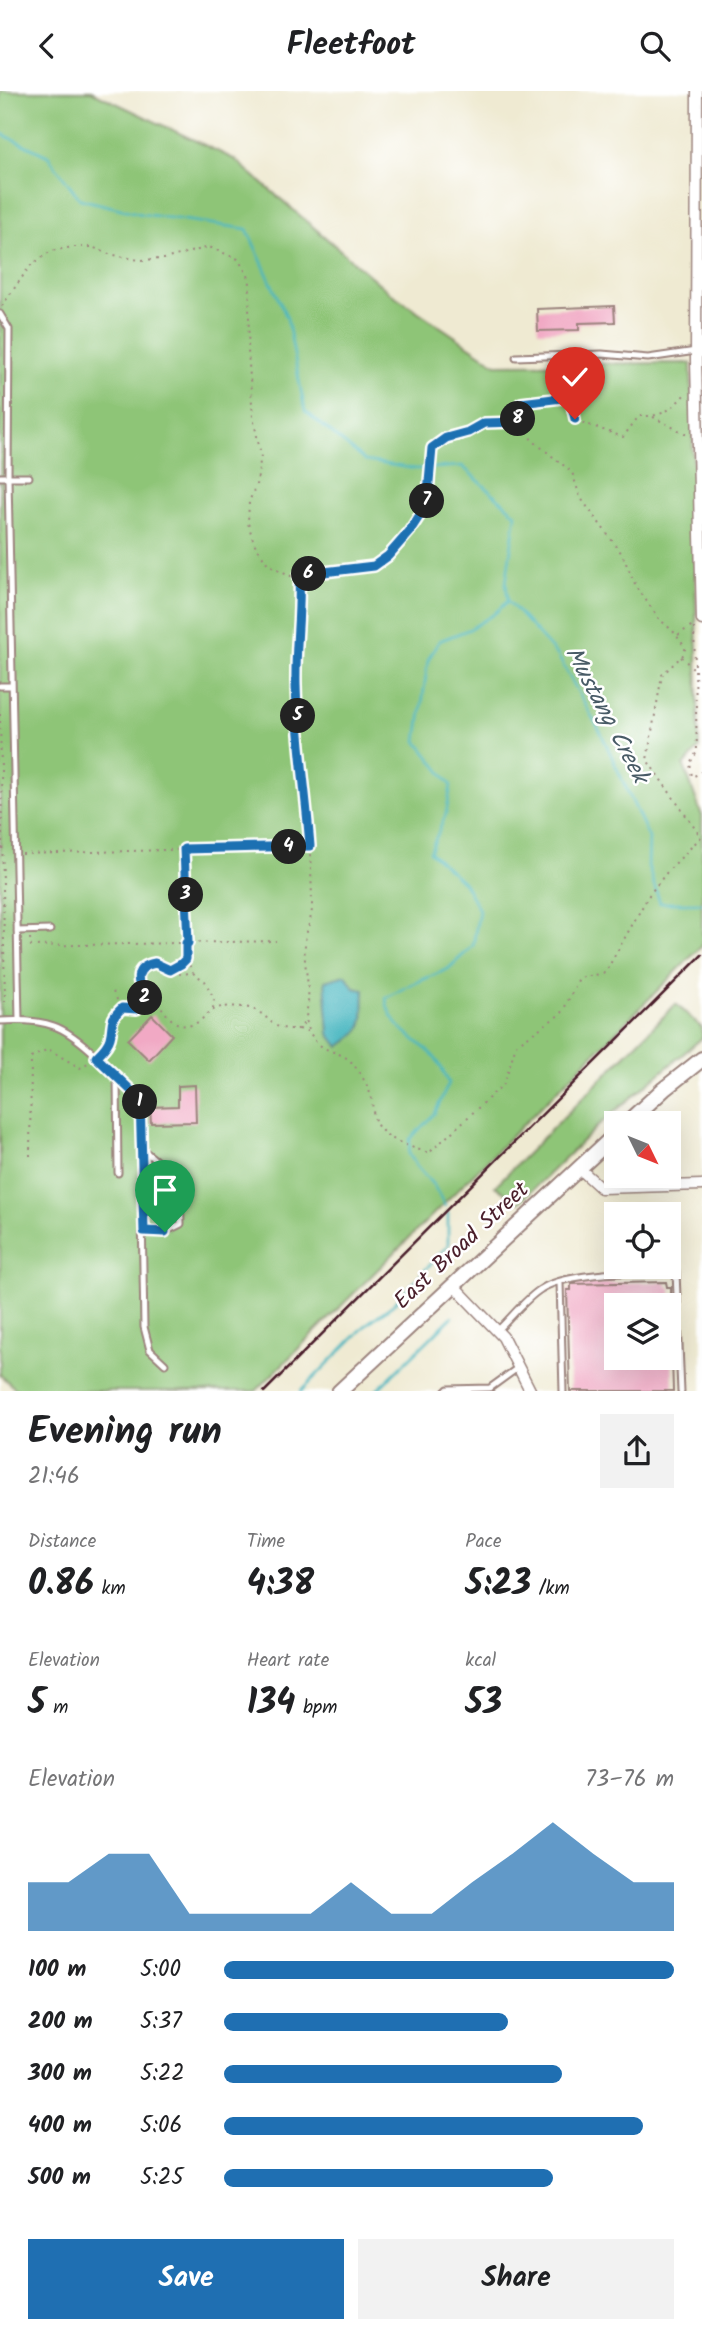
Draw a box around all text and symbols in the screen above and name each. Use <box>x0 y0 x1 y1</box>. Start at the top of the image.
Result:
text: Fleetfoot <box>286 20 416 71</box>
icon: back <box>28 27 66 65</box>
icon: search <box>636 27 674 65</box>
pin <box>545 347 605 419</box>
icon: check <box>556 358 594 396</box>
pin: 8 <box>500 401 536 437</box>
text: 8 <box>512 403 523 433</box>
pin: 7 <box>410 483 444 519</box>
text: 7 <box>422 485 431 515</box>
pin: 6 <box>292 557 326 591</box>
text: 6 <box>303 558 314 588</box>
water label: Mustang Creek <box>554 640 660 794</box>
pin: 5 <box>280 699 316 733</box>
text: 5 <box>293 700 302 730</box>
pin: 4 <box>272 829 306 865</box>
text: 4 <box>283 831 294 861</box>
pin: 3 <box>168 877 204 913</box>
text: 3 <box>180 879 191 909</box>
pin: 2 <box>128 981 162 1016</box>
text: 2 <box>139 982 150 1012</box>
pin: 1 <box>122 1084 158 1119</box>
text: 1 <box>137 1086 142 1116</box>
north arrow <box>604 1111 681 1188</box>
map controls <box>604 1111 681 1370</box>
pin <box>135 1160 195 1232</box>
icon: arrive <box>146 1171 184 1209</box>
street label: East Broad Street <box>386 1173 539 1319</box>
button: locate <box>604 1202 681 1279</box>
button: layers <box>604 1293 681 1370</box>
text: Evening run <box>28 1403 222 1463</box>
button: share <box>600 1414 674 1488</box>
text: 21:46 <box>28 1459 80 1495</box>
text: Distance <box>28 1527 96 1557</box>
text: Time <box>247 1527 285 1557</box>
text: Pace <box>465 1527 502 1557</box>
text: 0.86 <box>28 1557 94 1613</box>
text: 4:38 <box>247 1557 314 1613</box>
text: 5:23 <box>465 1557 531 1613</box>
text: km <box>94 1574 126 1604</box>
text: /km <box>531 1574 570 1604</box>
text: Elevation <box>28 1646 100 1676</box>
text: Heart rate <box>247 1646 329 1676</box>
text: kcal <box>465 1646 496 1676</box>
text: 5 <box>28 1676 46 1732</box>
text: 134 <box>247 1676 295 1732</box>
text: 53 <box>465 1676 502 1732</box>
text: m <box>46 1693 68 1723</box>
text: bpm <box>295 1693 337 1723</box>
text: Elevation <box>28 1762 115 1798</box>
text: 73–76 m <box>585 1762 674 1798</box>
text: 100 m <box>28 1952 86 1988</box>
text: 5:00 <box>140 1952 181 1988</box>
text: 200 m <box>28 2004 93 2040</box>
text: 5:37 <box>140 2004 182 2040</box>
text: 300 m <box>28 2056 92 2092</box>
text: 5:22 <box>140 2056 185 2092</box>
text: 400 m <box>28 2108 92 2144</box>
text: 5:06 <box>140 2108 182 2144</box>
text: 500 m <box>28 2160 91 2196</box>
text: 5:25 <box>140 2160 184 2196</box>
button: Save <box>28 2239 344 2319</box>
button: Share <box>358 2239 674 2319</box>

